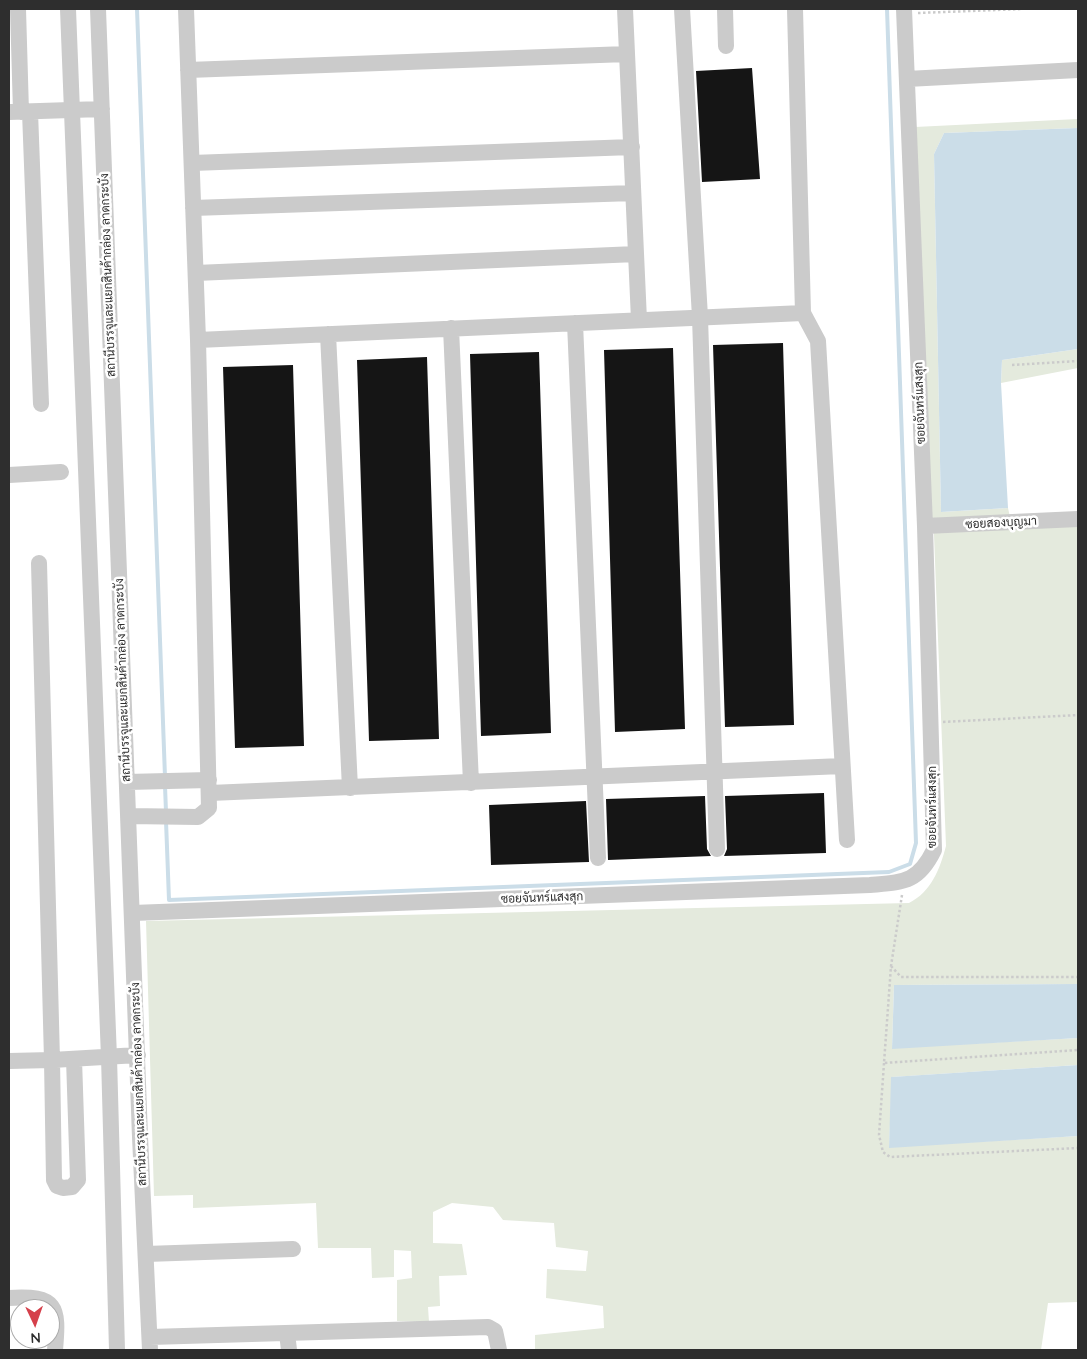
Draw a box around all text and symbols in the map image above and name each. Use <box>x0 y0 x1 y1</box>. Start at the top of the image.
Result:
street label: สถานีบรรจุและแยกสินค้ากล่อง ลาดกระบัง <box>97 173 119 377</box>
street label: ซอยจันทร์แสงสุก <box>911 362 929 444</box>
street label: ซอยสองบุญมา <box>965 514 1037 532</box>
street label: สถานีบรรจุและแยกสินค้ากล่อง ลาดกระบัง <box>112 578 134 782</box>
street label: ซอยจันทร์แสงสุก <box>925 766 939 848</box>
street label: ซอยจันทร์แสงสุก <box>501 889 583 907</box>
street label: สถานีบรรจุและแยกสินค้ากล่อง ลาดกระบัง <box>128 982 150 1186</box>
north arrow <box>10 1299 60 1349</box>
text: N <box>30 1329 41 1347</box>

